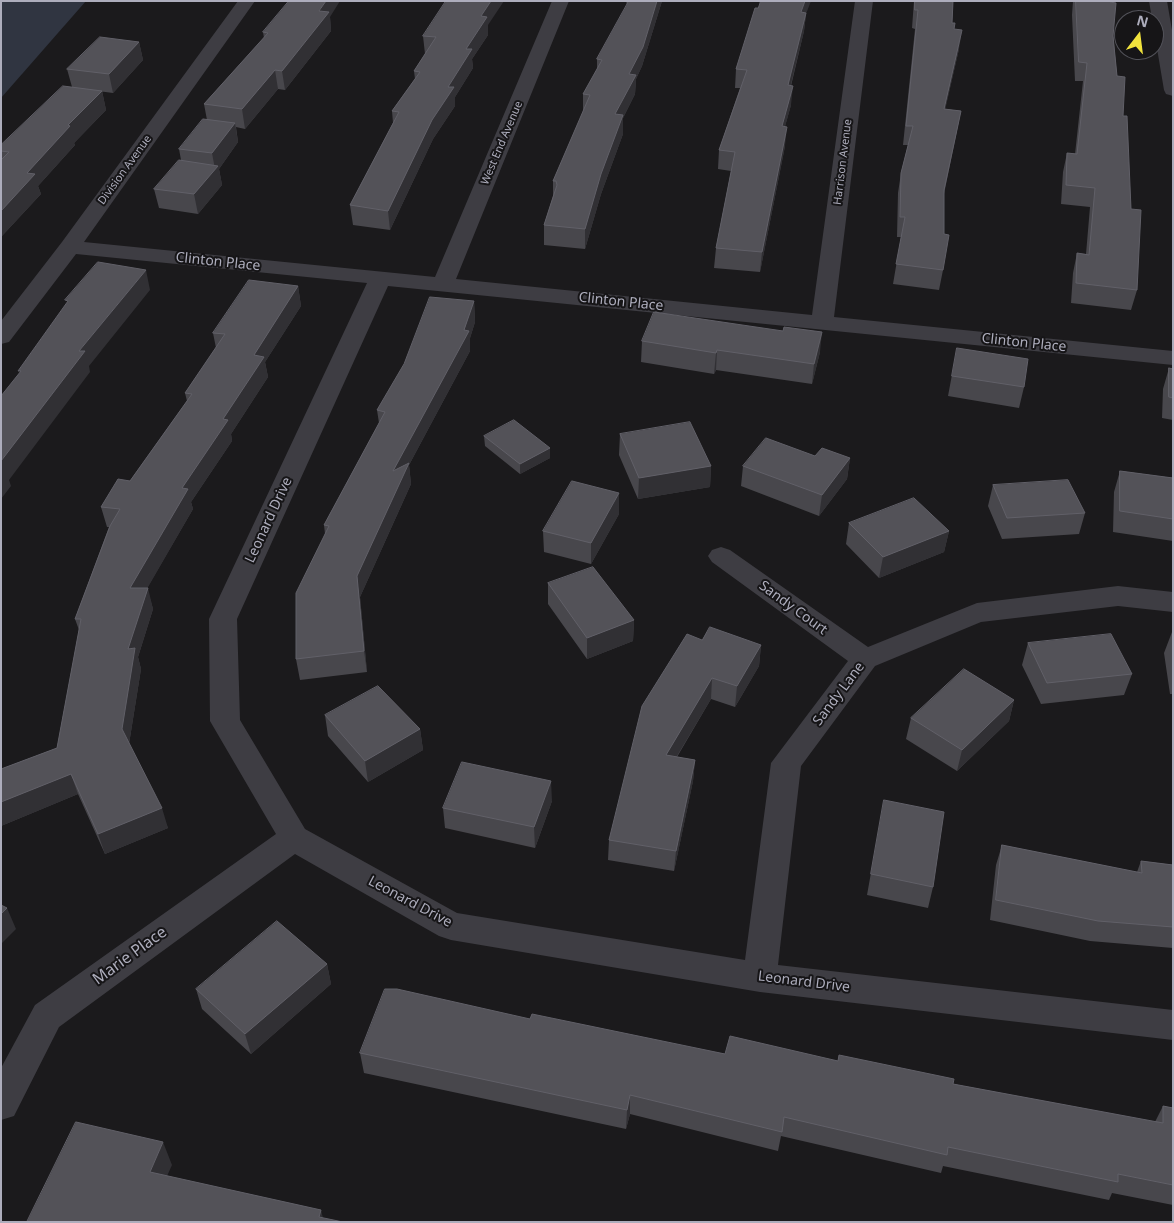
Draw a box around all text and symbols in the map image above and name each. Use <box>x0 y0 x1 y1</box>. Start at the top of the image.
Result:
north arrow <box>1114 10 1164 60</box>
text: N <box>1135 10 1151 32</box>
street label: West End Avenue <box>478 99 526 187</box>
street label: Harrison Avenue <box>831 118 855 206</box>
street label: Division Avenue <box>95 133 155 207</box>
street label: Clinton Place <box>175 249 261 275</box>
street label: Clinton Place <box>578 289 664 315</box>
street label: Clinton Place <box>981 330 1067 356</box>
street label: Leonard Drive <box>242 474 296 566</box>
street label: Sandy Court <box>756 578 830 638</box>
street label: Sandy Lane <box>810 659 868 729</box>
street label: Leonard Drive <box>365 873 455 931</box>
street label: Marie Place <box>89 923 171 989</box>
street label: Leonard Drive <box>757 968 851 996</box>

